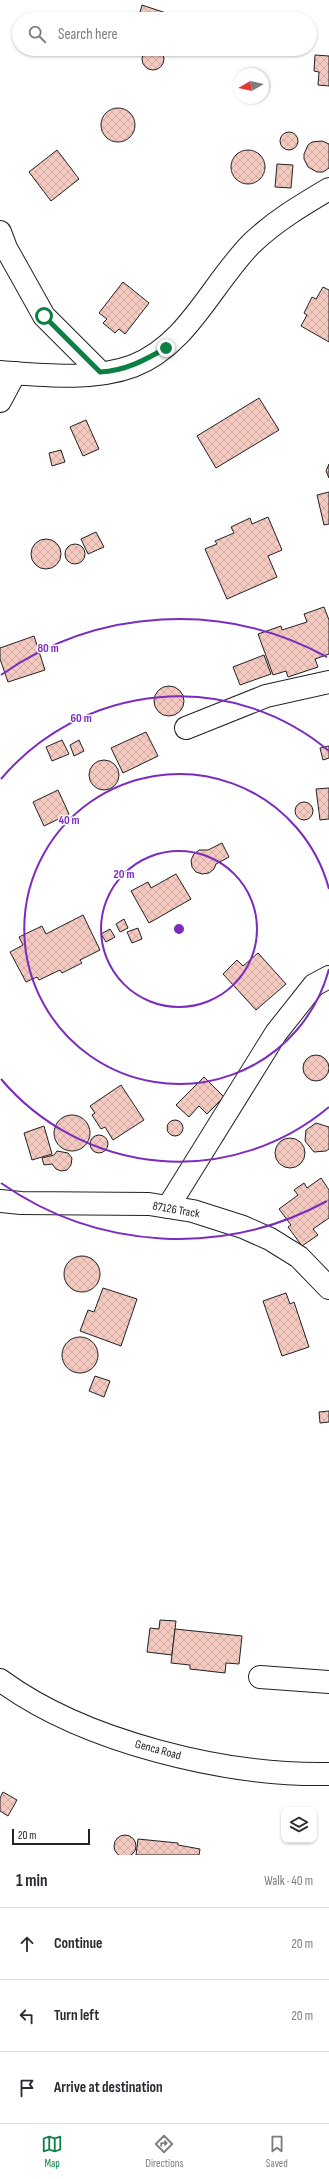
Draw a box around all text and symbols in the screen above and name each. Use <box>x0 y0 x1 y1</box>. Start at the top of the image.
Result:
search box <box>12 12 317 56</box>
icon: search <box>26 23 48 45</box>
text: Search here <box>58 25 118 44</box>
north arrow <box>233 68 269 104</box>
route start <box>35 307 53 325</box>
route end <box>157 339 175 357</box>
text: 80 m <box>37 641 59 656</box>
text: 60 m <box>70 711 92 726</box>
text: 40 m <box>58 813 80 828</box>
text: 20 m <box>114 867 134 882</box>
centre of rings <box>172 922 186 936</box>
street label: 87126 Track <box>151 1198 201 1222</box>
street label: Genca Road <box>133 1737 183 1763</box>
map controls <box>281 1807 317 1843</box>
button: layers <box>281 1807 317 1843</box>
scale bar <box>12 1827 90 1846</box>
text: 20 m <box>18 1829 36 1842</box>
text: 1 min <box>16 1871 48 1891</box>
text: Walk · 40 m <box>264 1873 313 1889</box>
icon: ahead <box>16 1933 38 1955</box>
text: Continue <box>54 1934 103 1953</box>
text: 20 m <box>291 1936 313 1952</box>
icon: left <box>16 2005 38 2027</box>
text: Turn left <box>54 2006 99 2025</box>
text: 20 m <box>291 2008 313 2024</box>
icon: arrive <box>16 2077 38 2099</box>
text: Arrive at destination <box>54 2078 163 2097</box>
tab: Map <box>41 2133 63 2170</box>
tab: Directions <box>146 2133 183 2170</box>
tab: Saved <box>266 2133 288 2170</box>

